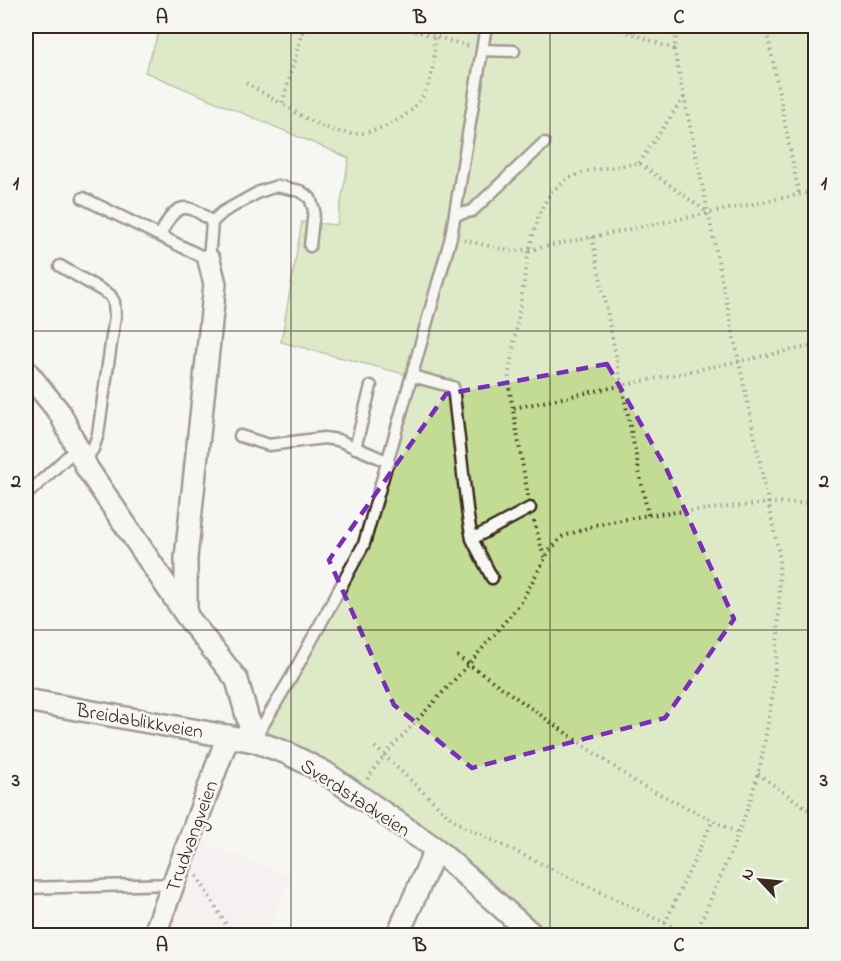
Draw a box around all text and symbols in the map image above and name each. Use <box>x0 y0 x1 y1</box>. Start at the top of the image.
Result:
text: A <box>156 4 168 33</box>
text: B <box>412 4 427 33</box>
text: C <box>674 4 685 33</box>
text: 1 <box>13 170 20 199</box>
text: 1 <box>821 170 828 199</box>
text: 2 <box>10 468 21 497</box>
text: 2 <box>818 468 829 497</box>
street label: Breidablikkveien <box>73 697 205 748</box>
street label: Sverdstadveien <box>294 753 416 846</box>
text: 3 <box>11 767 20 796</box>
text: 3 <box>819 767 828 796</box>
street label: Trudvangveien <box>160 777 228 897</box>
north arrow <box>730 850 790 910</box>
text: N <box>735 864 762 884</box>
text: A <box>156 932 168 961</box>
text: B <box>412 932 427 961</box>
text: C <box>674 932 685 961</box>

